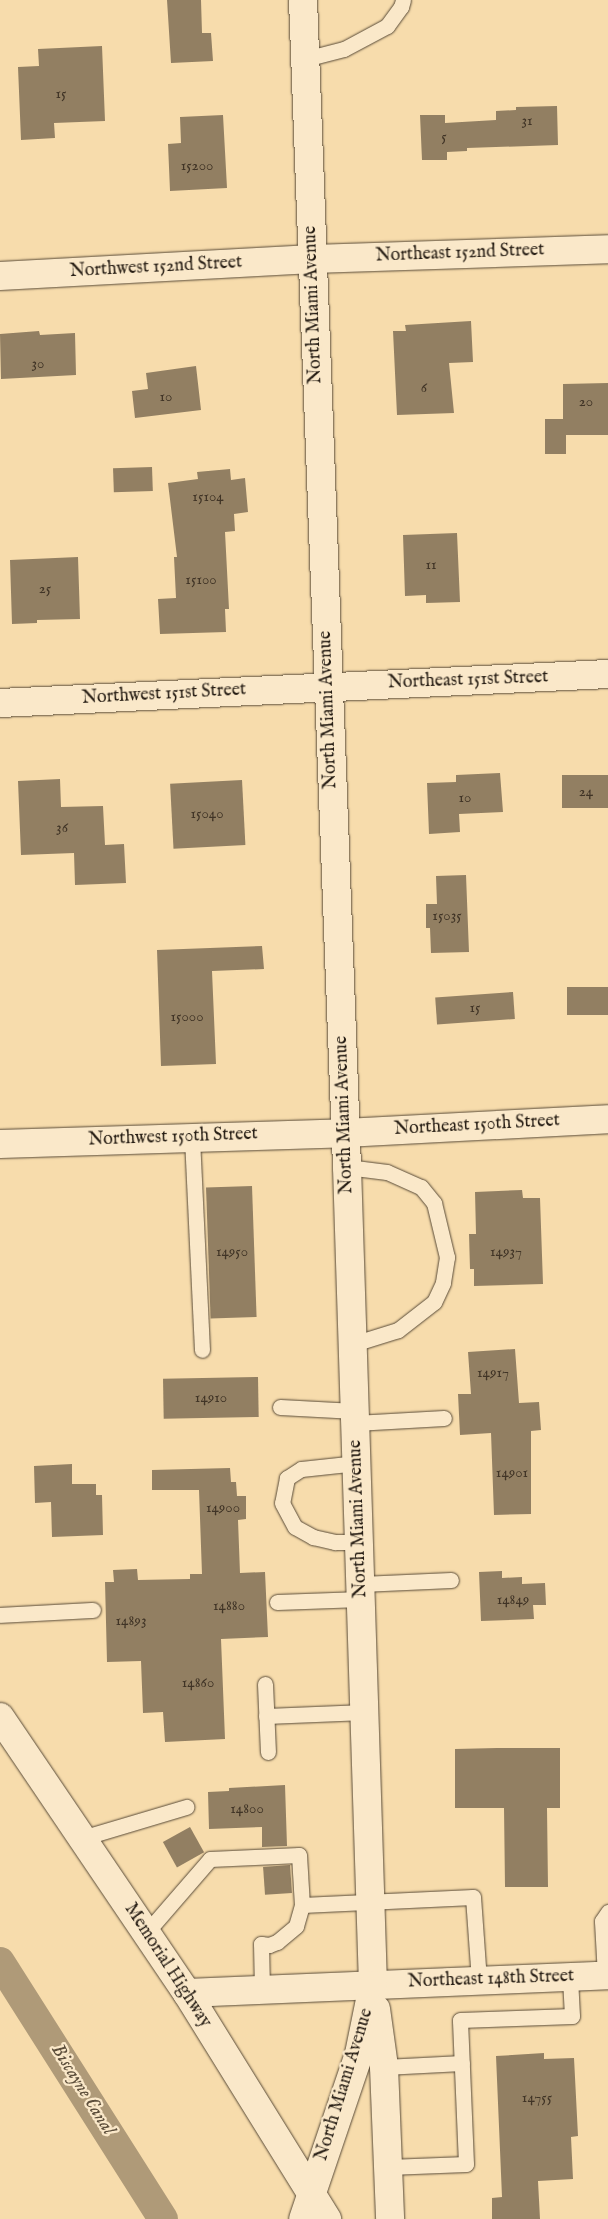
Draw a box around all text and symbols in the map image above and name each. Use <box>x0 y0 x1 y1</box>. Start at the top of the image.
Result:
house number: 15 <box>55 85 67 103</box>
house number: 31 <box>521 112 533 130</box>
house number: 5 <box>441 128 447 146</box>
house number: 15200 <box>181 157 213 175</box>
street label: North Miami Avenue <box>300 226 328 384</box>
street label: Northeast 152nd Street <box>375 240 545 268</box>
street label: Northwest 152nd Street <box>69 253 243 283</box>
house number: 30 <box>32 355 44 373</box>
house number: 6 <box>421 379 427 397</box>
house number: 10 <box>160 388 172 406</box>
house number: 20 <box>579 393 593 411</box>
house number: 15104 <box>192 488 224 506</box>
house number: 11 <box>425 556 437 574</box>
house number: 15100 <box>185 571 217 589</box>
house number: 25 <box>39 580 51 598</box>
street label: North Miami Avenue <box>315 631 343 789</box>
street label: Northeast 151st Street <box>387 667 549 695</box>
street label: Northwest 151st Street <box>81 680 247 710</box>
house number: 24 <box>579 783 593 801</box>
house number: 10 <box>459 789 471 807</box>
house number: 15040 <box>190 805 224 823</box>
house number: 36 <box>56 819 68 837</box>
house number: 15035 <box>432 907 462 925</box>
house number: 15 <box>469 999 481 1017</box>
house number: 15000 <box>170 1008 204 1026</box>
street label: North Miami Avenue <box>331 1036 359 1194</box>
street label: Northeast 150th Street <box>394 1111 560 1141</box>
street label: Northwest 150th Street <box>88 1124 258 1152</box>
house number: 14950 <box>216 1243 248 1261</box>
house number: 14937 <box>490 1243 522 1261</box>
house number: 14917 <box>477 1364 509 1382</box>
house number: 14910 <box>195 1389 227 1407</box>
street label: North Miami Avenue <box>345 1440 373 1598</box>
house number: 14901 <box>496 1464 528 1482</box>
house number: 14900 <box>206 1499 240 1517</box>
house number: 14849 <box>497 1591 529 1609</box>
house number: 14880 <box>213 1597 245 1615</box>
house number: 14893 <box>116 1612 146 1630</box>
house number: 14860 <box>182 1674 214 1692</box>
house number: 14800 <box>230 1800 264 1818</box>
street label: Memorial Highway <box>119 1900 215 2032</box>
street label: Northeast 148th Street <box>407 1966 575 1994</box>
street label: North Miami Avenue <box>312 2006 378 2164</box>
water label: Biscayne Canal <box>45 2040 119 2140</box>
house number: 14755 <box>522 2089 552 2107</box>

